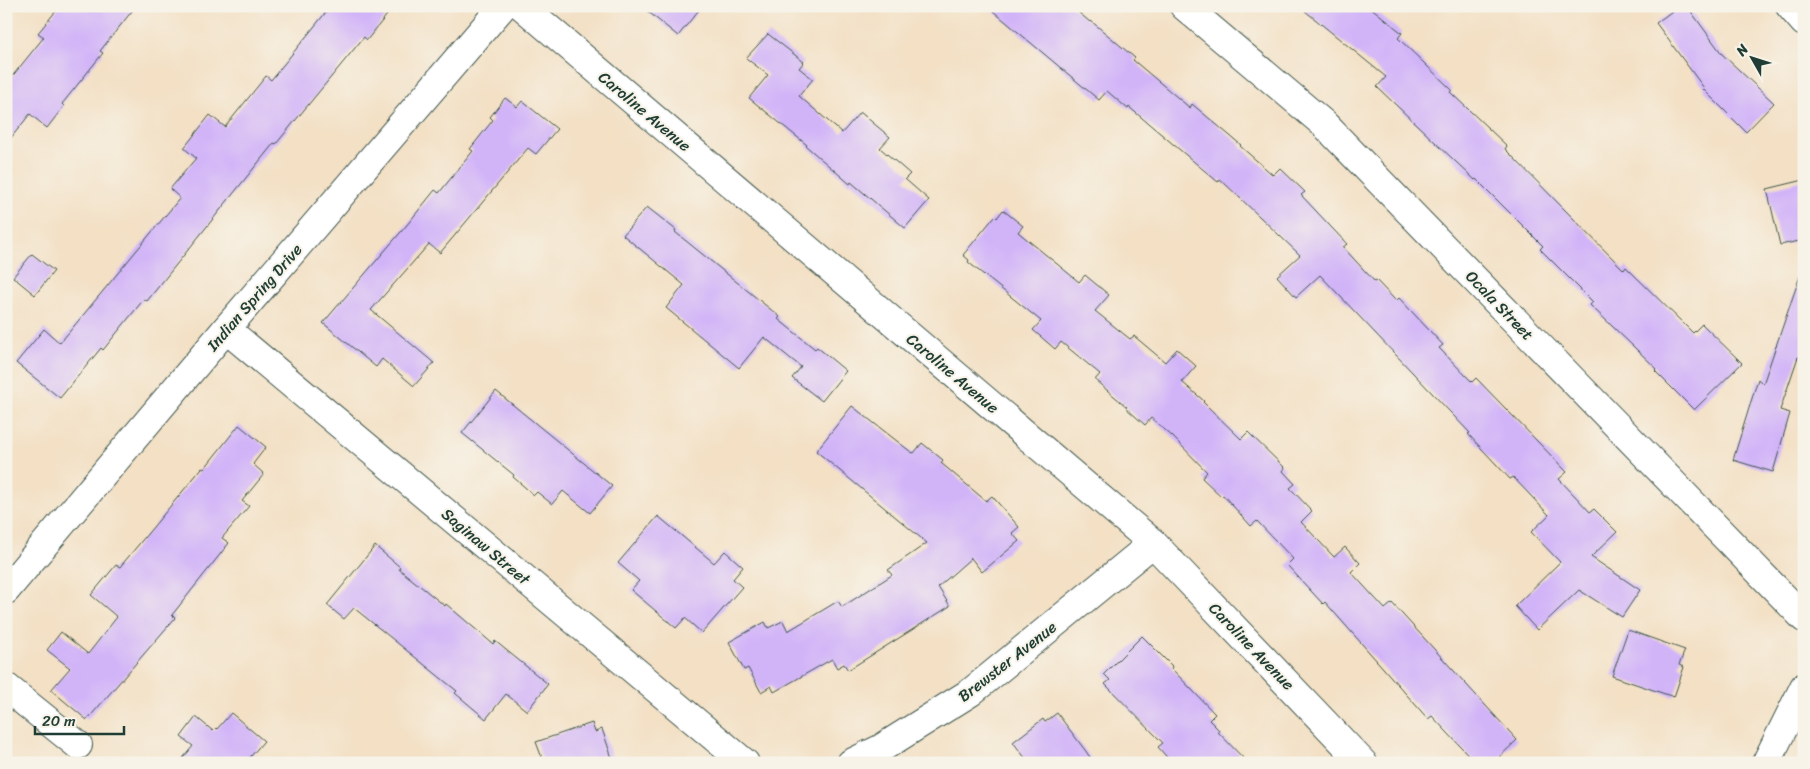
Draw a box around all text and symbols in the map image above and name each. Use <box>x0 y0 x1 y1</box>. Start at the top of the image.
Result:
north arrow <box>1728 32 1778 82</box>
text: N <box>1729 38 1755 63</box>
street label: Caroline Avenue <box>592 64 698 159</box>
street label: Indian Spring Drive <box>198 237 310 359</box>
street label: Ocala Street <box>1458 263 1541 347</box>
street label: Caroline Avenue <box>900 326 1006 421</box>
street label: Saginaw Street <box>435 500 537 593</box>
street label: Caroline Avenue <box>1201 595 1302 698</box>
street label: Brewster Avenue <box>951 613 1063 710</box>
scale bar <box>35 704 124 736</box>
text: 20 m <box>42 708 76 734</box>

